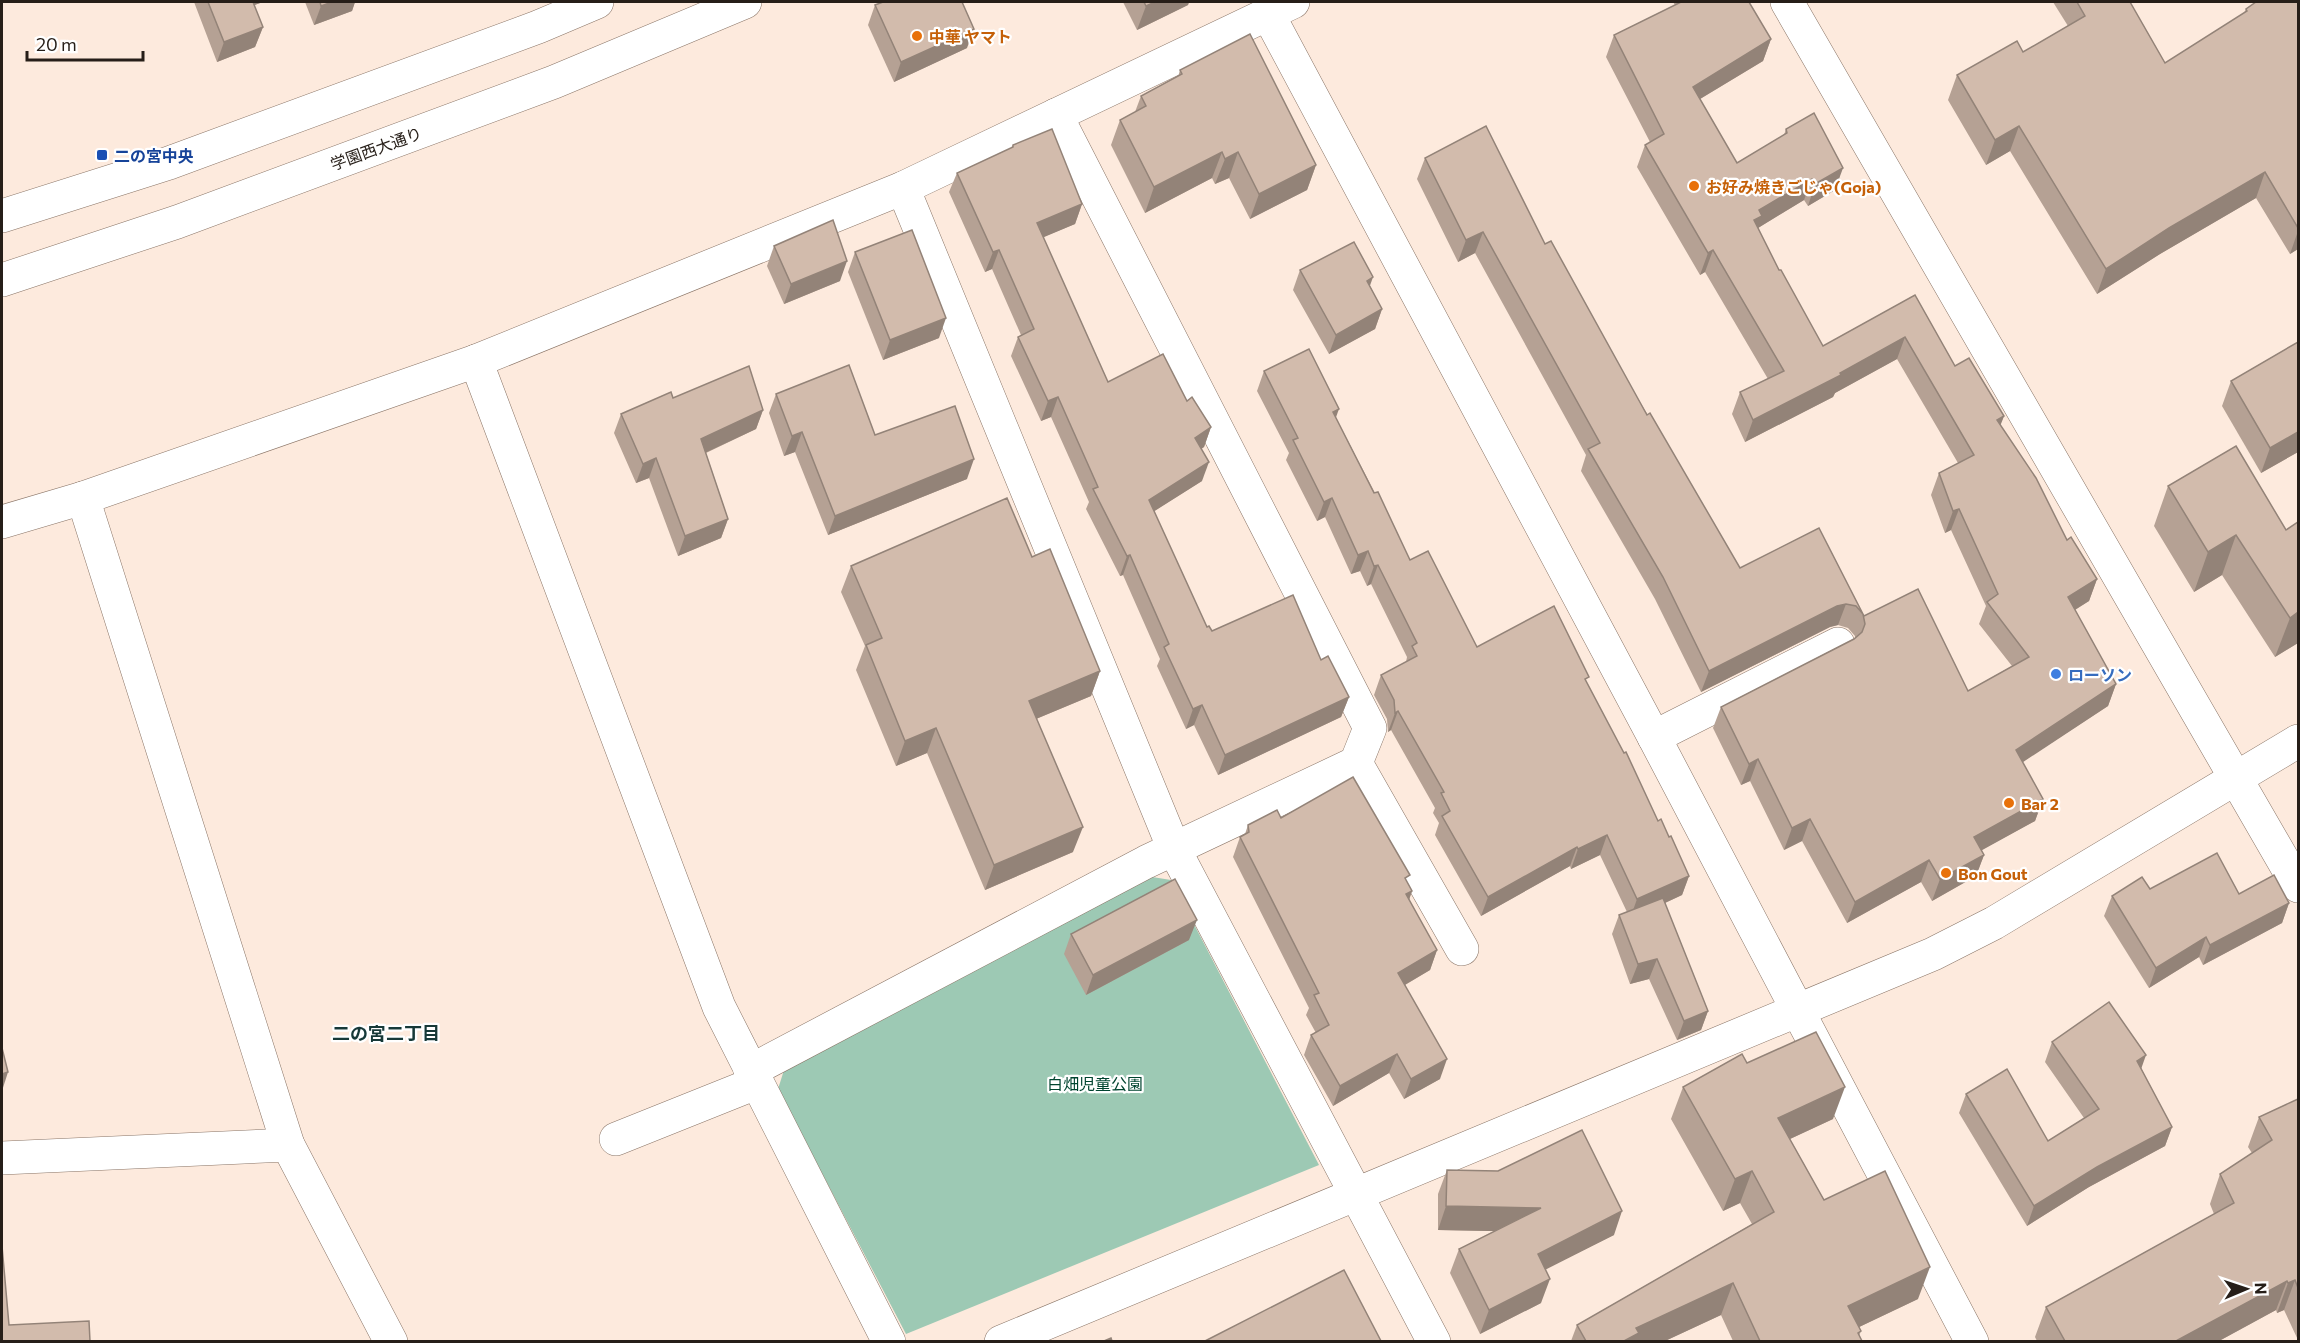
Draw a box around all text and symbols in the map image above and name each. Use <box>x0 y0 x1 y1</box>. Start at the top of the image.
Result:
scale bar <box>27 24 142 62</box>
place label: 中華 ヤマト <box>929 27 1012 46</box>
marker: 中華 ヤマト <box>910 29 924 43</box>
text: 20 m <box>36 33 77 55</box>
street label: 学園西大通り <box>328 123 424 173</box>
place label: 二の宮中央 <box>114 146 194 165</box>
marker: 二の宮中央 <box>95 148 109 162</box>
place label: お好み焼きごじゃ(Goja) <box>1706 177 1881 196</box>
marker: お好み焼きごじゃ(Goja) <box>1687 179 1701 193</box>
place label: ローソン <box>2068 665 2132 684</box>
marker: ローソン <box>2049 667 2063 681</box>
place label: Bar 2 <box>2021 794 2059 813</box>
marker: Bar 2 <box>2002 796 2016 810</box>
place label: Bon Gout <box>1958 864 2028 883</box>
marker: Bon Gout <box>1939 866 1953 880</box>
district label: 二の宮二丁目 <box>332 1022 440 1044</box>
park label: 白畑児童公園 <box>1047 1074 1143 1093</box>
north arrow <box>2216 1259 2276 1319</box>
text: N <box>2252 1282 2271 1295</box>

